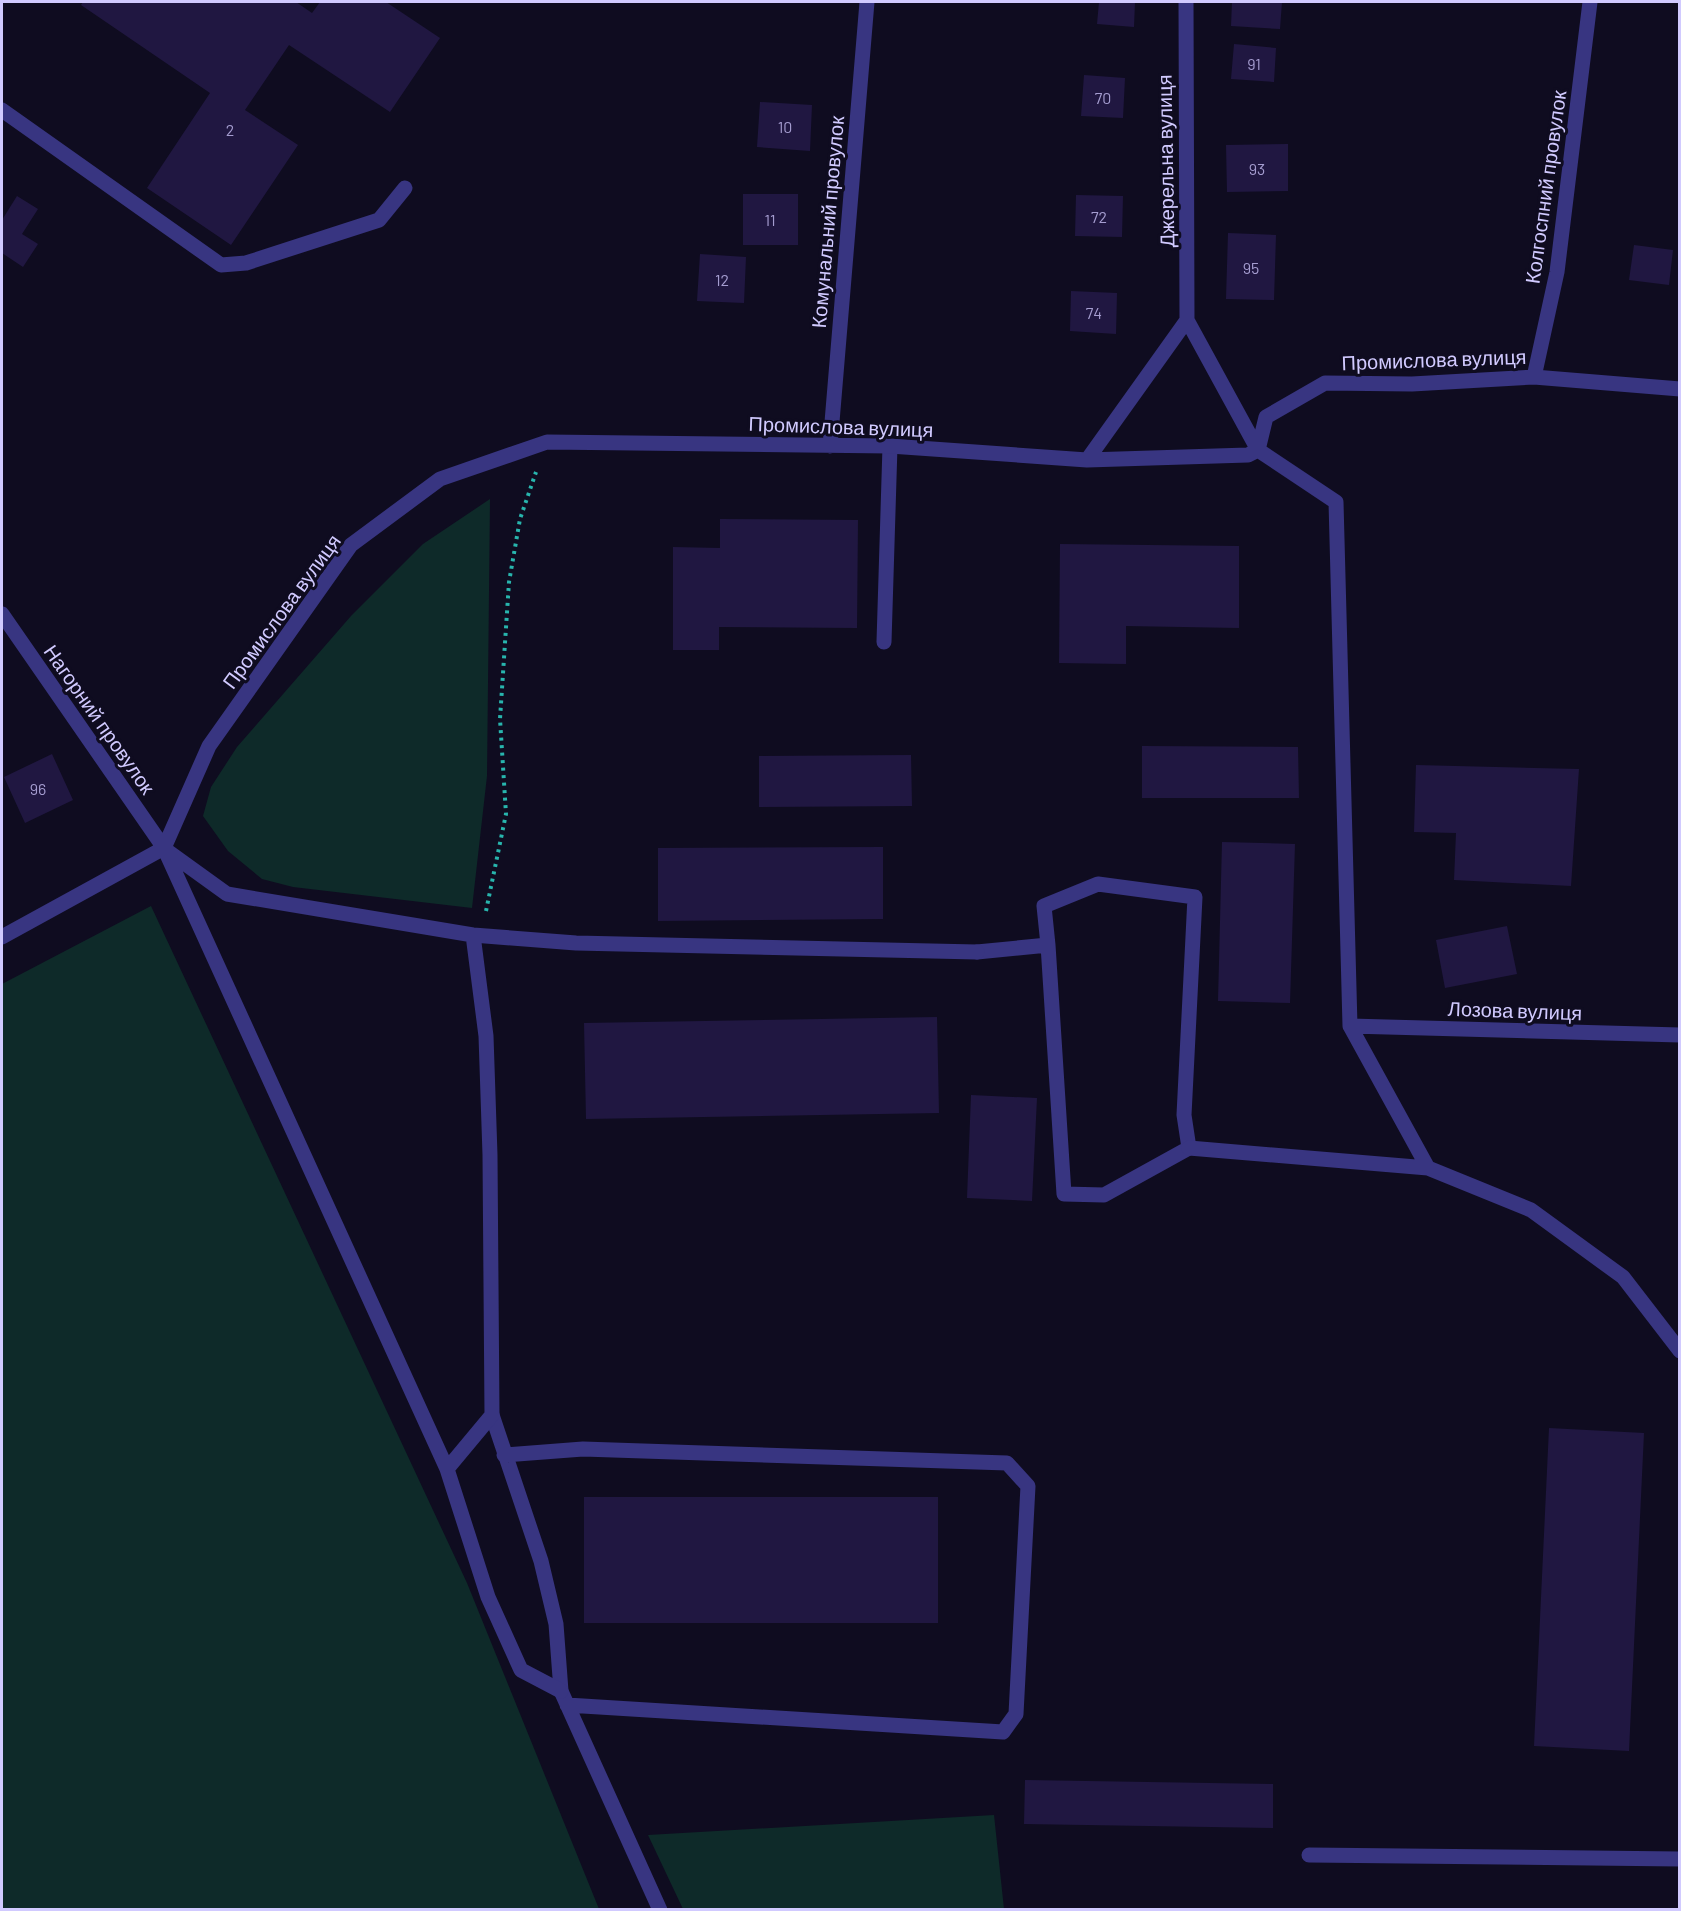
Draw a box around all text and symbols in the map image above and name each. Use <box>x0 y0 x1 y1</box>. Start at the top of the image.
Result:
house number: 91 <box>1247 54 1261 73</box>
street label: Джерельна вулиця <box>1151 74 1179 248</box>
house number: 70 <box>1095 88 1111 107</box>
street label: Колгоспний провулок <box>1520 89 1570 285</box>
street label: Комунальний провулок <box>806 115 848 329</box>
house number: 10 <box>778 117 792 136</box>
house number: 2 <box>226 120 234 139</box>
house number: 93 <box>1249 159 1265 178</box>
house number: 72 <box>1091 207 1107 226</box>
house number: 11 <box>764 210 776 229</box>
house number: 95 <box>1243 258 1259 277</box>
house number: 12 <box>715 270 729 289</box>
house number: 74 <box>1086 303 1102 322</box>
street label: Промислова вулиця <box>1341 344 1527 374</box>
street label: Промислова вулиця <box>748 411 934 441</box>
street label: Промислова вулиця <box>217 529 345 693</box>
street label: Нагорний провулок <box>40 640 161 798</box>
house number: 96 <box>30 779 46 798</box>
street label: Лозова вулиця <box>1447 996 1583 1024</box>

